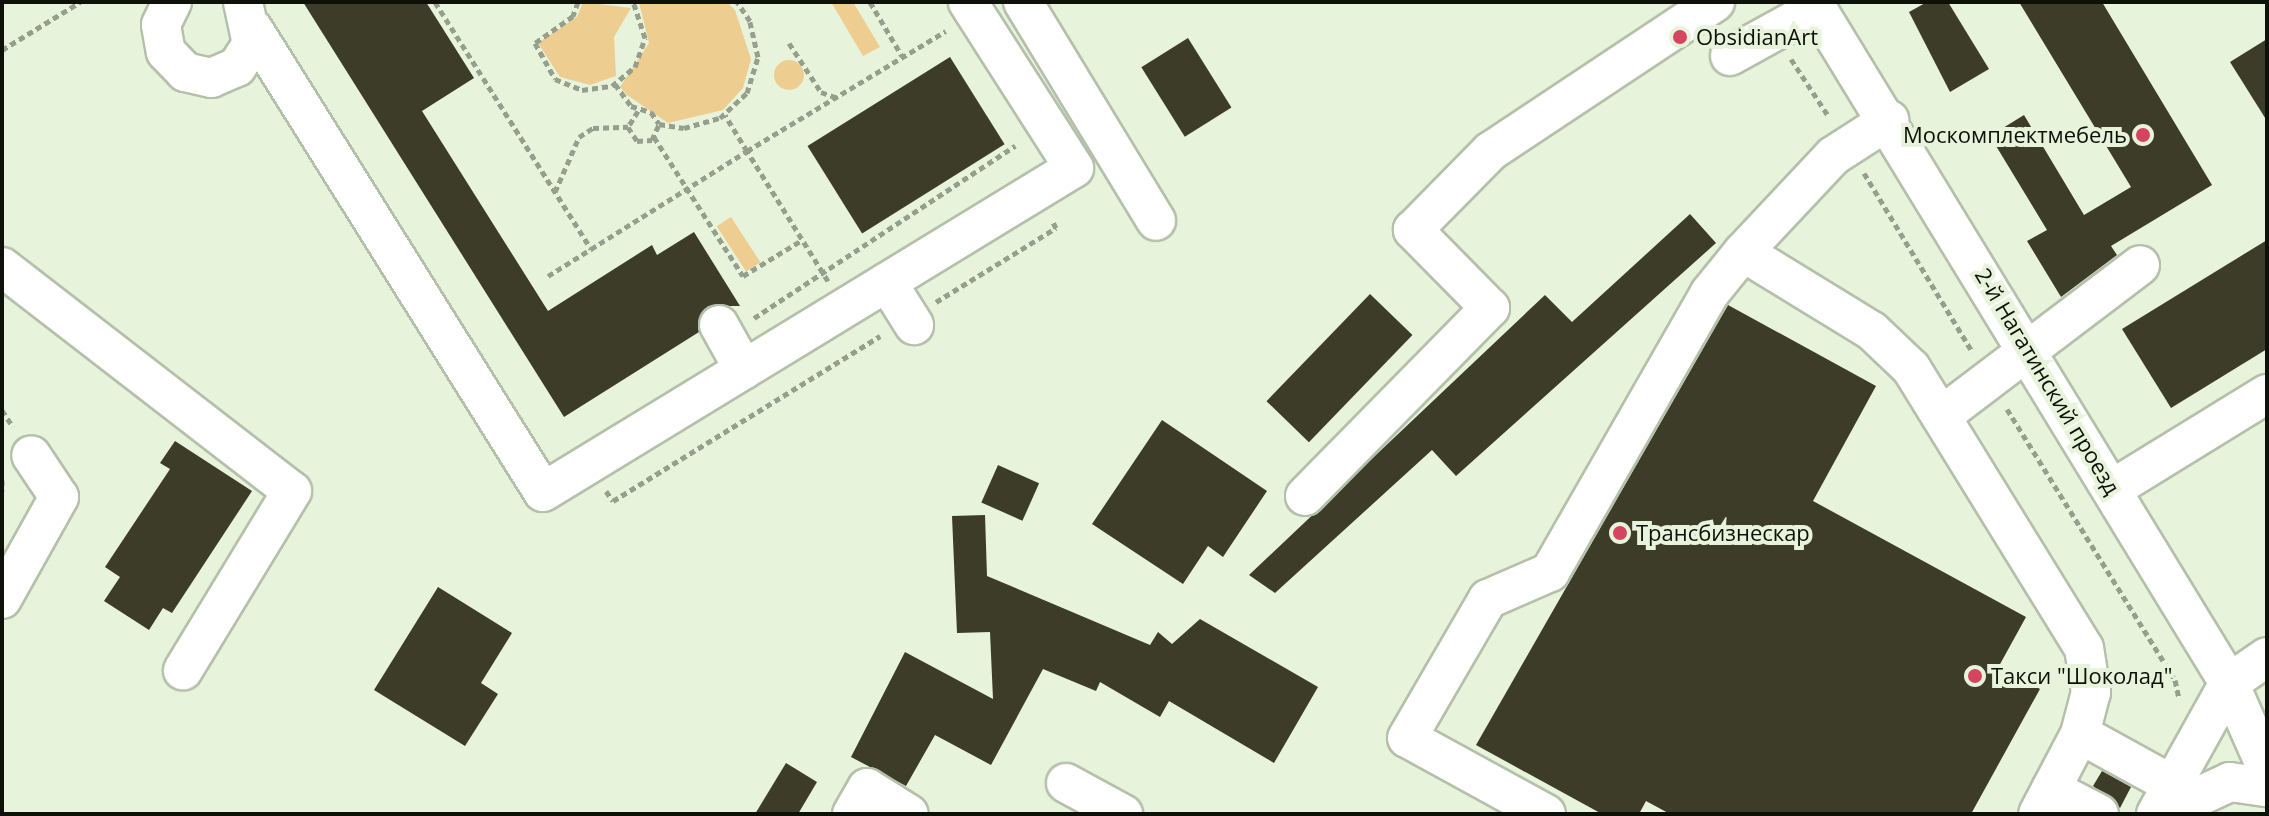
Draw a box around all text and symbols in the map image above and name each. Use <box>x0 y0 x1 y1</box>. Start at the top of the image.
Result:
place label: ObsidianArt <box>1696 24 1818 50</box>
marker: ObsidianArt <box>1671 28 1689 46</box>
place label: Москомплектмебель <box>1903 122 2127 148</box>
marker: Москомплектмебель <box>2134 126 2152 144</box>
street label: 2-й Нагатинский проезд <box>1970 263 2126 499</box>
place label: Трансбизнескар <box>1636 520 1810 546</box>
marker: Трансбизнескар <box>1611 524 1629 542</box>
place label: Такси "Шоколад" <box>1991 663 2172 689</box>
marker: Такси "Шоколад" <box>1966 667 1984 685</box>

